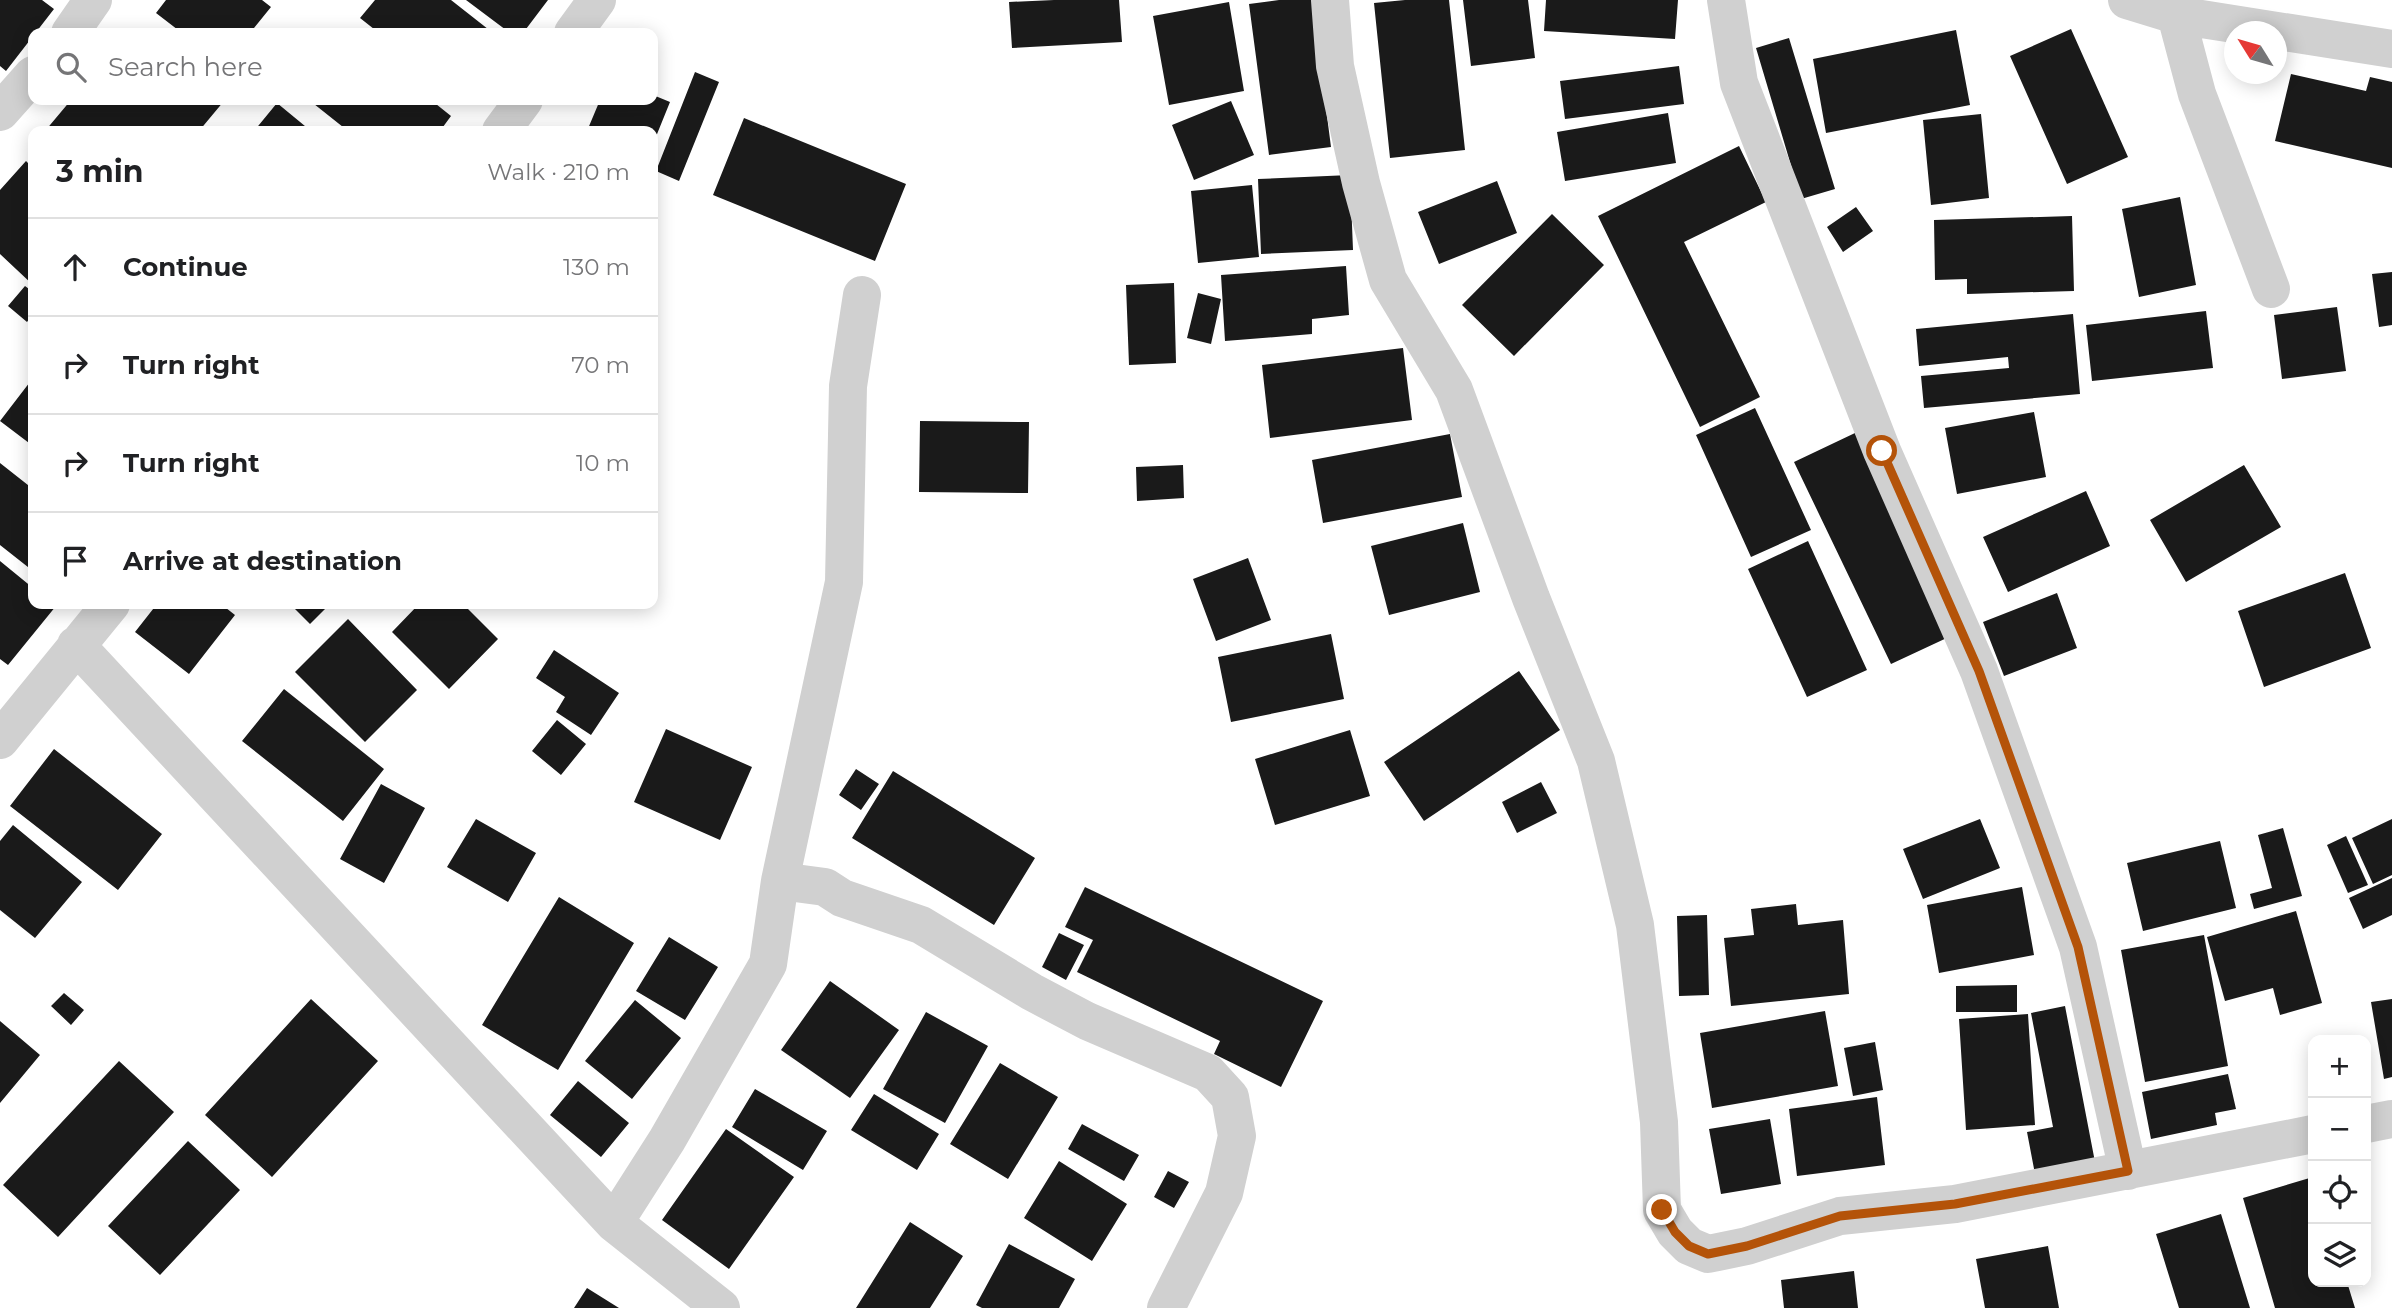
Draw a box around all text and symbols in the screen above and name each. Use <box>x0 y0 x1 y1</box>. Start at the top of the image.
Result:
north arrow <box>2224 21 2287 84</box>
search box <box>28 28 658 105</box>
icon: search <box>52 48 90 86</box>
text: Search here <box>108 51 263 83</box>
text: 3 min <box>56 153 143 190</box>
text: Walk · 210 m <box>487 158 630 186</box>
icon: ahead <box>56 248 94 286</box>
text: Continue <box>123 251 248 283</box>
text: 130 m <box>563 253 630 281</box>
icon: right <box>56 346 94 384</box>
text: Turn right <box>123 349 259 381</box>
text: 70 m <box>571 351 630 379</box>
route start <box>1866 435 1897 466</box>
icon: right <box>56 444 94 482</box>
text: Turn right <box>123 447 259 479</box>
text: 10 m <box>576 449 630 477</box>
icon: arrive <box>56 542 94 580</box>
text: Arrive at destination <box>123 545 402 577</box>
map controls <box>2308 1035 2371 1287</box>
button: + <box>2308 1035 2371 1098</box>
button: − <box>2308 1098 2371 1161</box>
button: locate <box>2308 1161 2371 1224</box>
route end <box>1646 1194 1677 1225</box>
button: layers <box>2308 1224 2371 1287</box>

